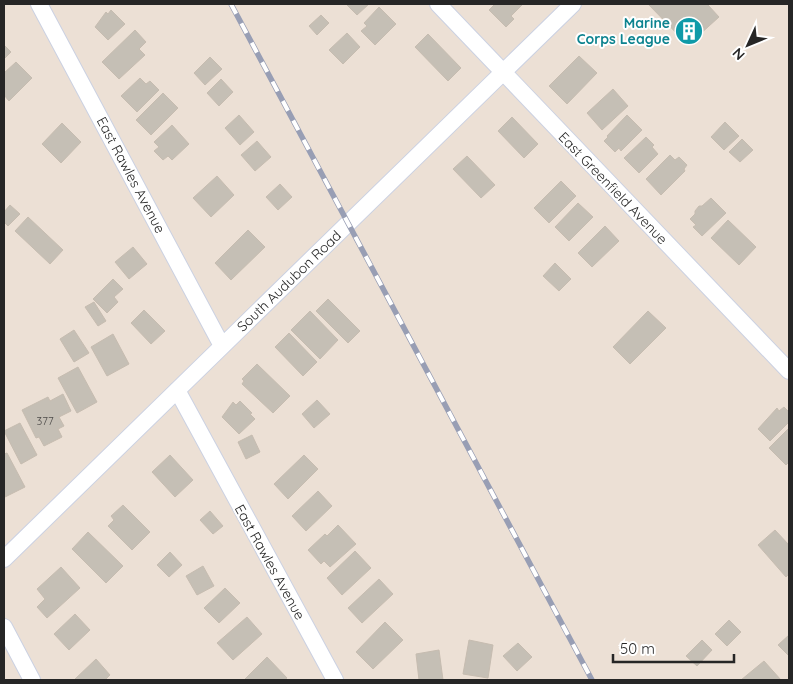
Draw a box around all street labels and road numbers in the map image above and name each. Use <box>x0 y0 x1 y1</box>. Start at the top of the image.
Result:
street label: East Rawles Avenue <box>93 114 169 236</box>
street label: East Greenfield Avenue <box>555 128 671 248</box>
street label: South Audubon Road <box>233 227 345 335</box>
street label: East Rawles Avenue <box>231 501 309 623</box>

